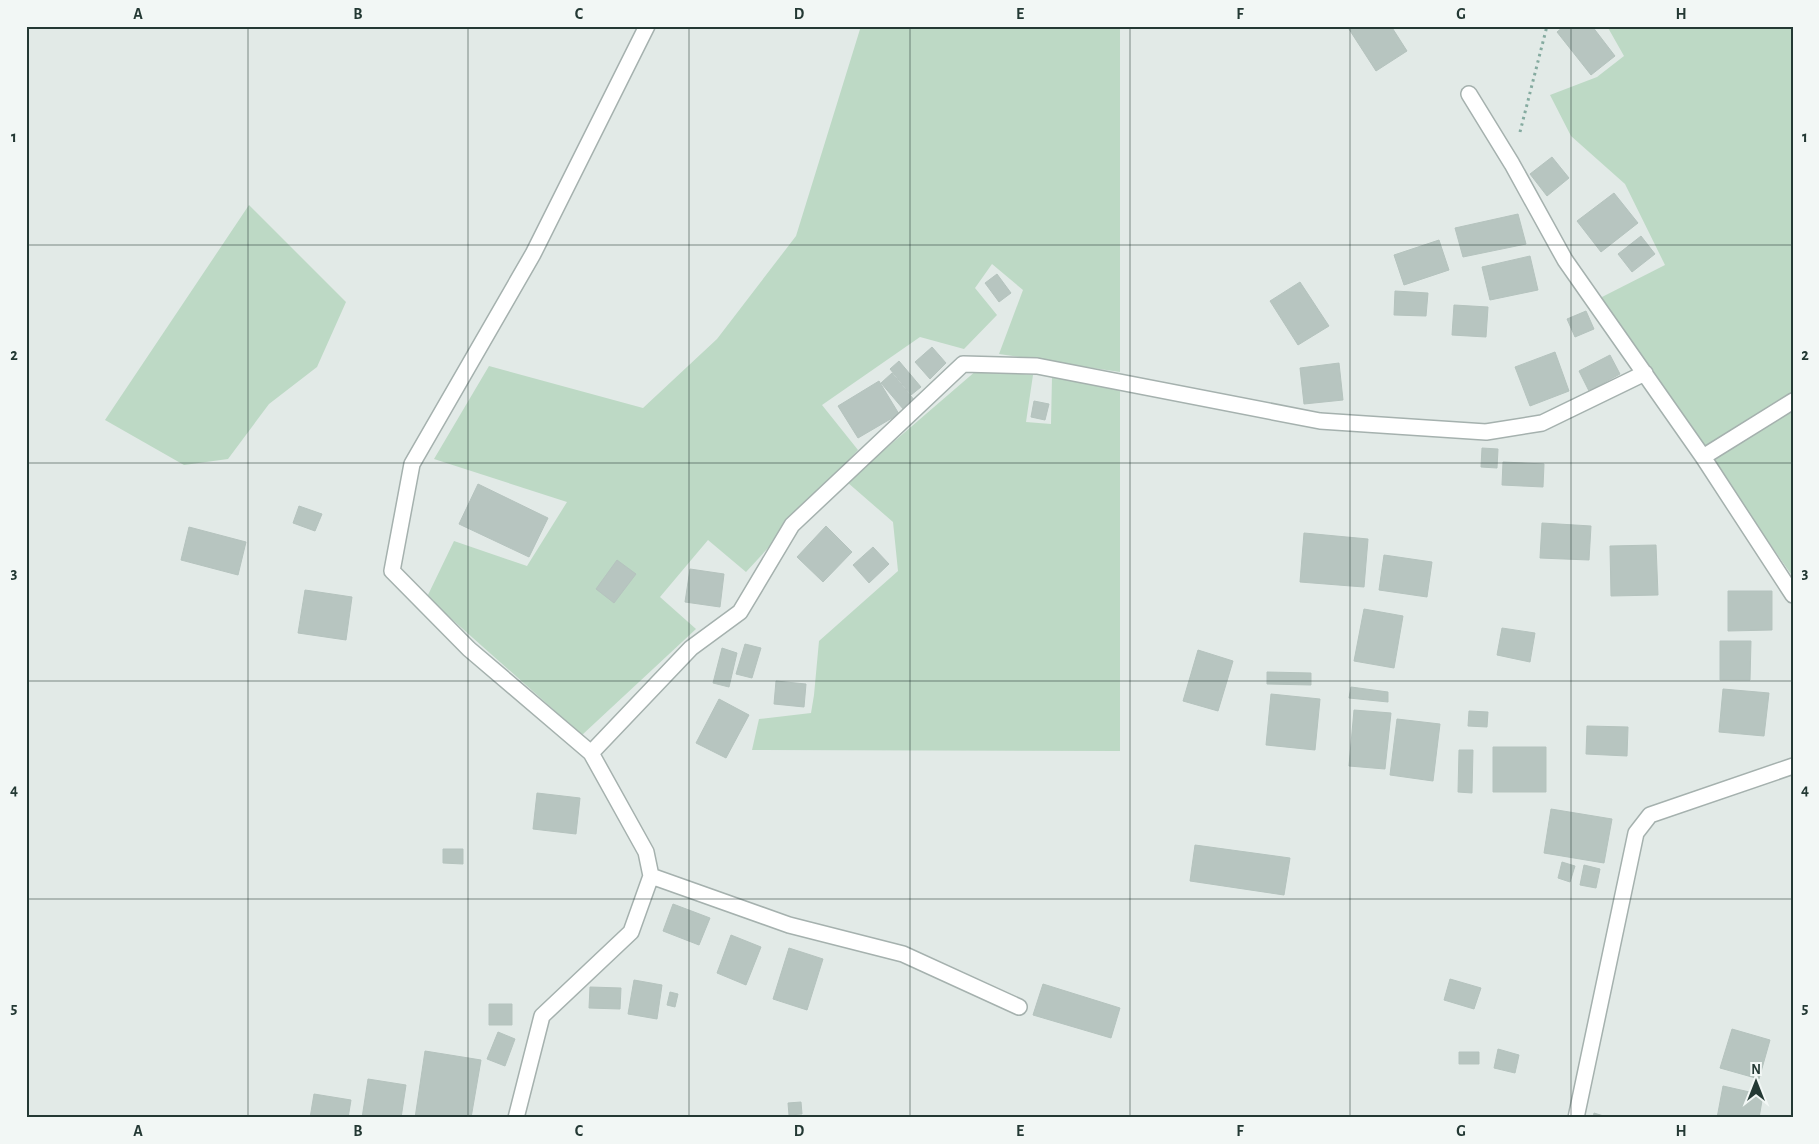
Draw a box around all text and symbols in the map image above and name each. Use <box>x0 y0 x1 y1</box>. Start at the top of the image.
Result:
text: A <box>133 6 143 22</box>
text: B <box>353 6 363 22</box>
text: C <box>575 6 584 22</box>
text: D <box>794 6 805 22</box>
text: E <box>1016 6 1024 22</box>
text: F <box>1236 6 1244 22</box>
text: G <box>1456 6 1466 22</box>
text: H <box>1675 6 1687 22</box>
text: 1 <box>11 129 17 145</box>
text: 1 <box>1802 129 1808 145</box>
text: 2 <box>10 347 18 363</box>
text: 2 <box>1801 347 1809 363</box>
text: 3 <box>11 565 18 581</box>
text: 3 <box>1802 565 1809 581</box>
text: 4 <box>10 782 18 798</box>
text: 4 <box>1801 782 1809 798</box>
text: 5 <box>11 1000 18 1016</box>
text: 5 <box>1802 1000 1809 1016</box>
north arrow <box>1732 1056 1782 1106</box>
text: N <box>1751 1063 1761 1077</box>
text: A <box>133 1123 143 1139</box>
text: B <box>353 1123 363 1139</box>
text: C <box>575 1123 584 1139</box>
text: D <box>794 1123 805 1139</box>
text: E <box>1016 1123 1024 1139</box>
text: F <box>1236 1123 1244 1139</box>
text: G <box>1456 1123 1466 1139</box>
text: H <box>1675 1123 1687 1139</box>

